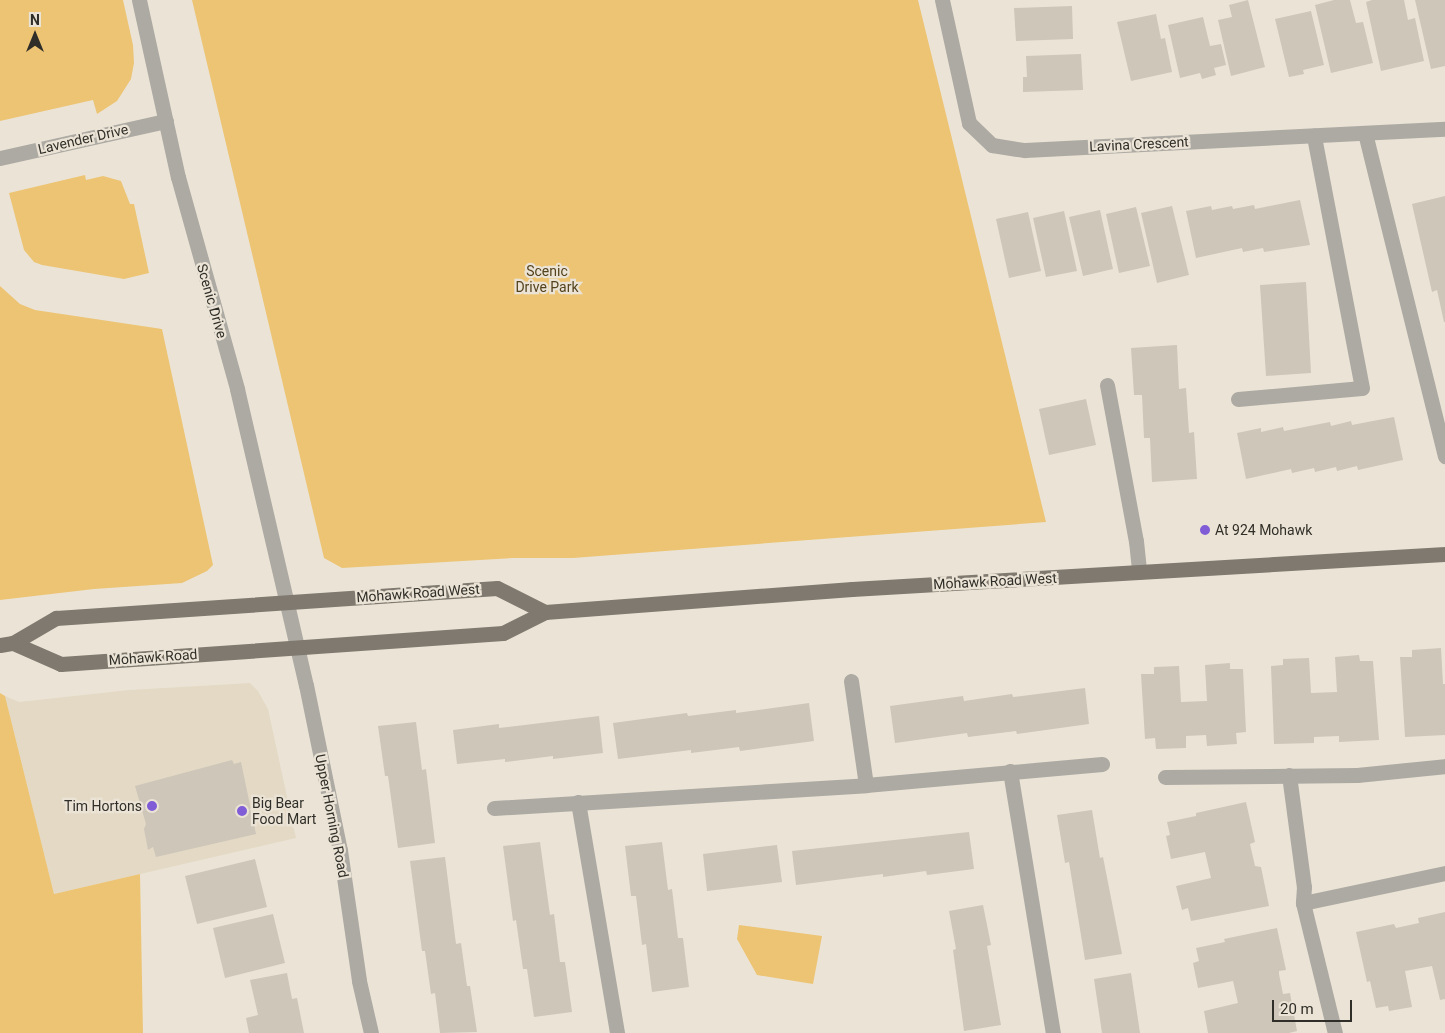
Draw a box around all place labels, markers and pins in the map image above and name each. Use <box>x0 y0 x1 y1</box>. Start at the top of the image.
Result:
place label: At 924 Mohawk <box>1215 522 1312 538</box>
marker: At 924 Mohawk <box>1199 524 1211 536</box>
place label: Big Bear Food Mart <box>252 795 316 828</box>
place label: Tim Hortons <box>64 798 142 814</box>
marker: Tim Hortons <box>146 800 158 812</box>
marker: Big Bear Food Mart <box>236 805 248 817</box>

